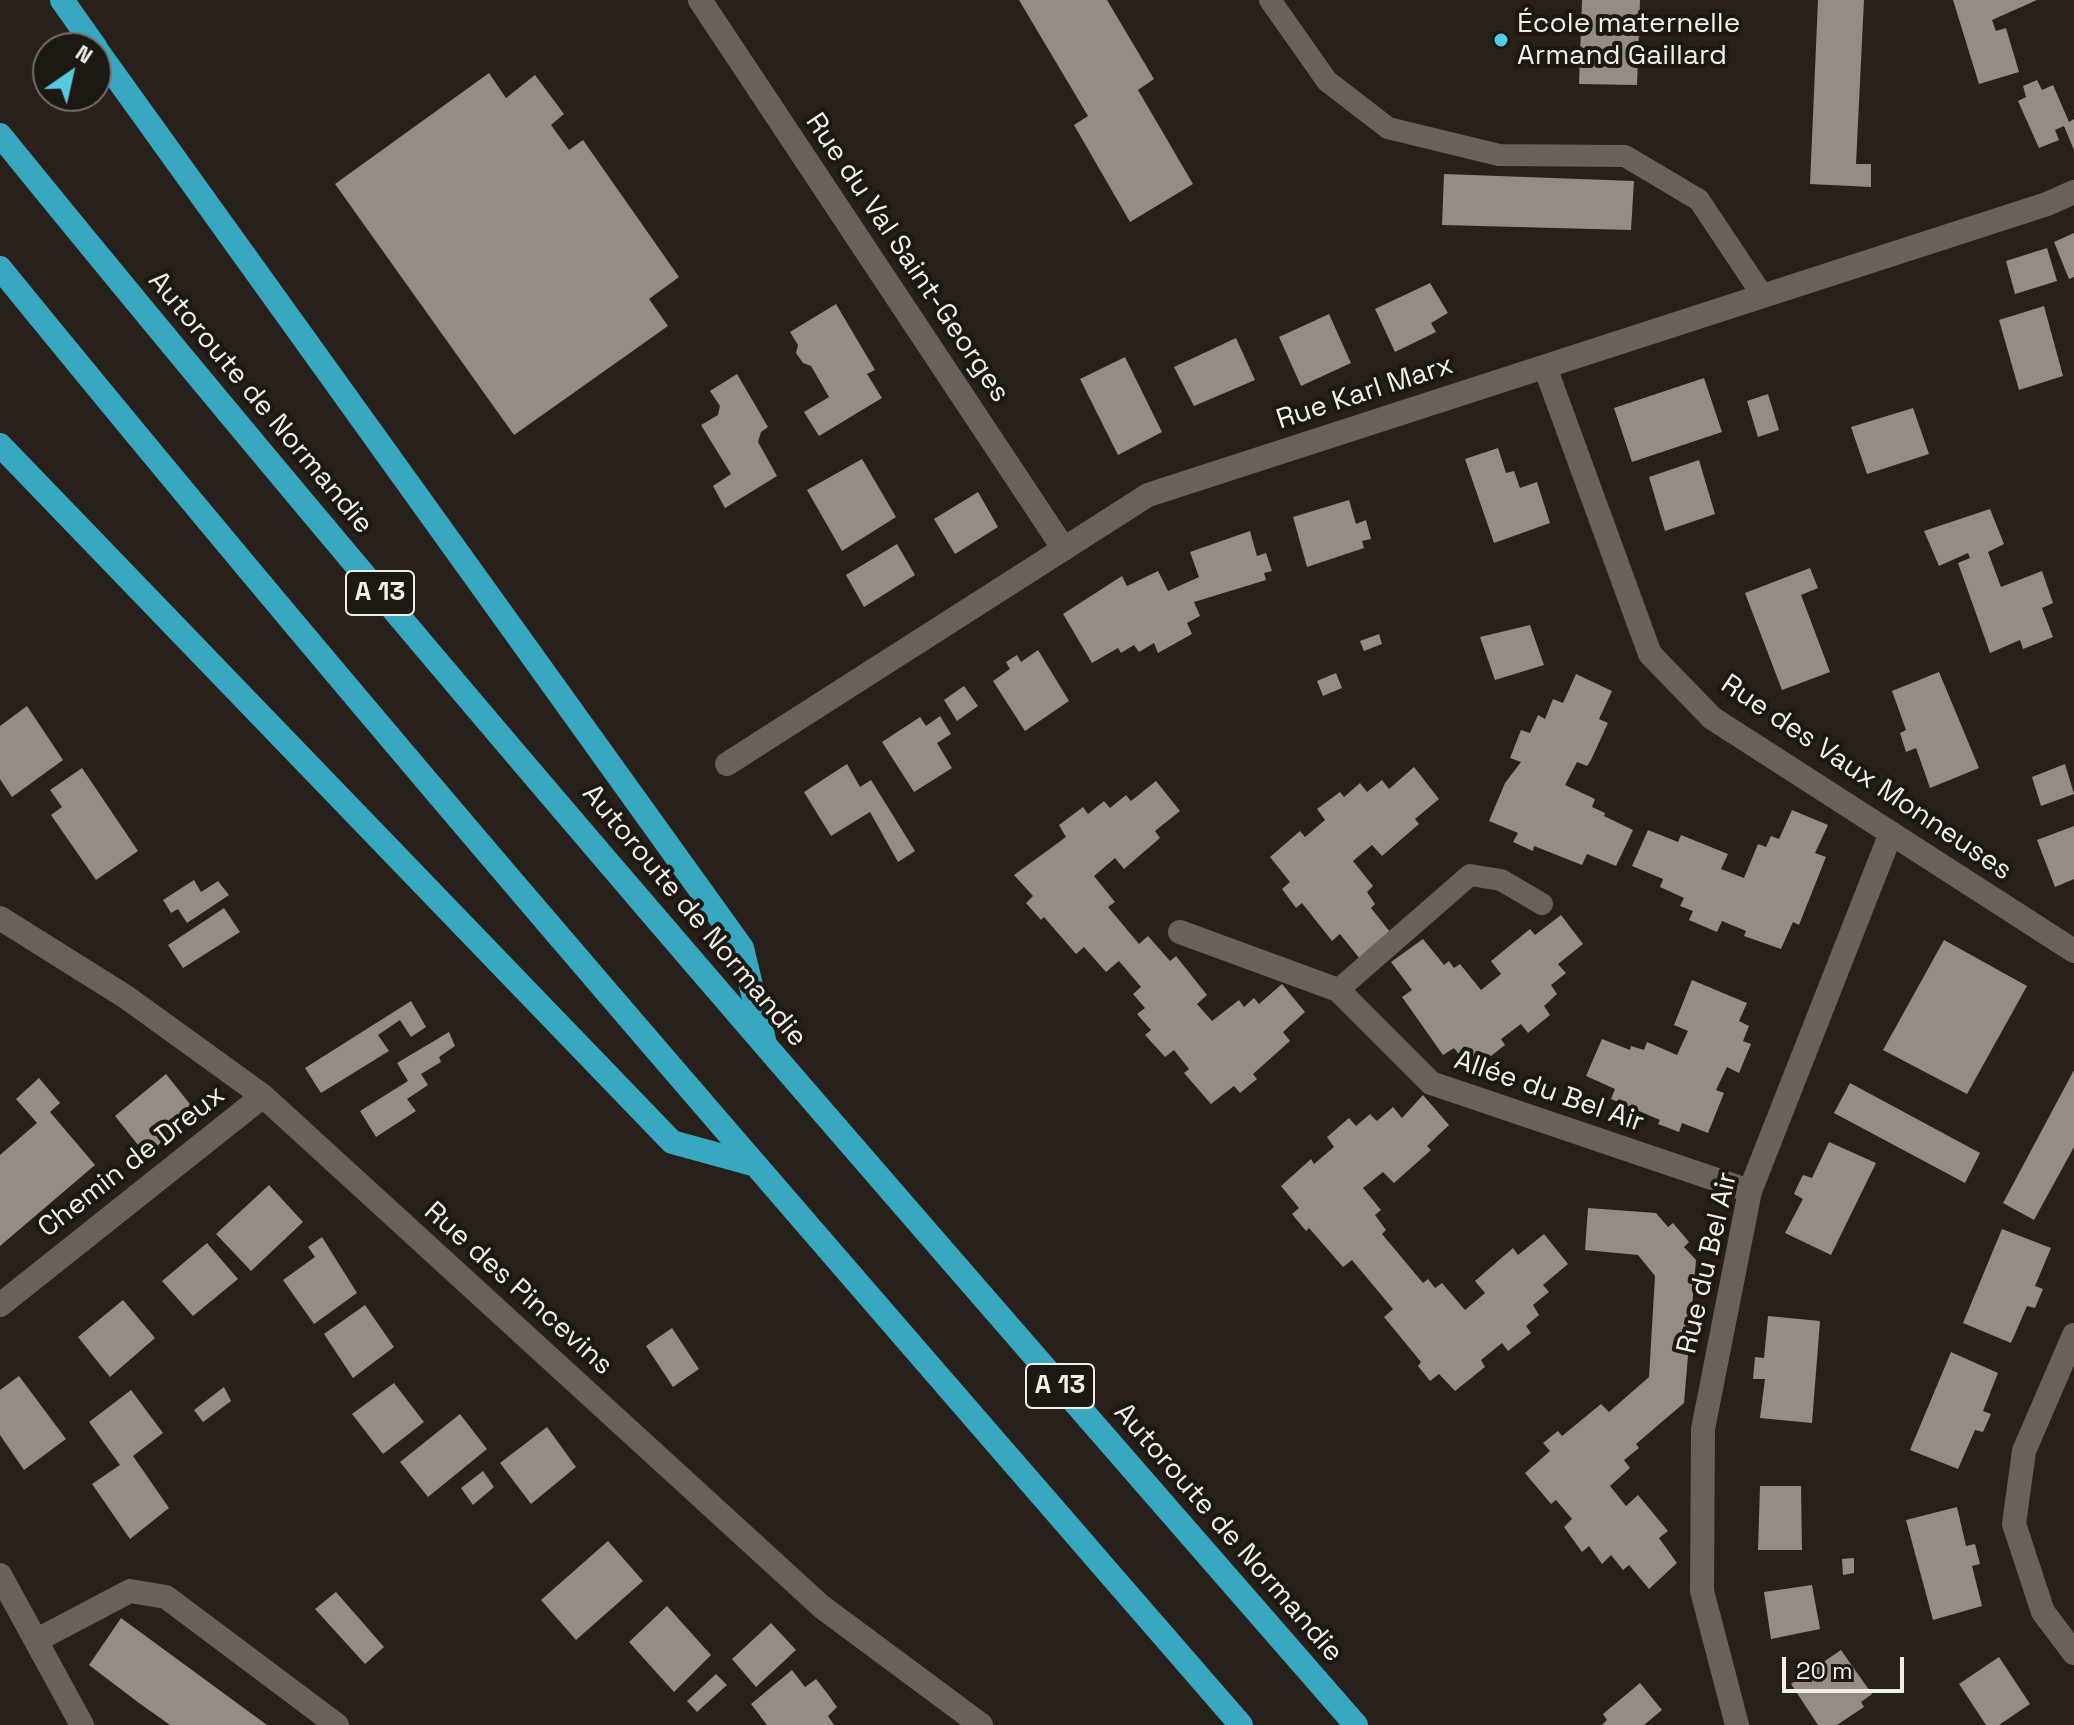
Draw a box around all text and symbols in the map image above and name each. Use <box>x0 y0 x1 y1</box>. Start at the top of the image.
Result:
place label: École maternelle Armand Gaillard <box>1517 7 1740 73</box>
marker: École maternelle Armand Gaillard <box>1492 31 1510 49</box>
north arrow <box>32 32 112 112</box>
text: N <box>70 38 98 69</box>
street label: Rue du Val Saint-Georges <box>798 107 1016 409</box>
street label: Autoroute de Normandie <box>140 265 380 541</box>
street label: Rue Karl Marx <box>1272 349 1458 437</box>
road number: A 13 <box>346 571 414 615</box>
street label: Rue des Vaux Monneuses <box>1714 668 2018 888</box>
street label: Autoroute de Normandie <box>574 778 814 1054</box>
street label: Allée du Bel Air <box>1450 1044 1648 1140</box>
street label: Chemin de Dreux <box>32 1079 232 1245</box>
street label: Rue du Bel Air <box>1671 1169 1745 1357</box>
street label: Rue des Pincevins <box>417 1195 619 1383</box>
road number: A 13 <box>1026 1364 1094 1408</box>
street label: Autoroute de Normandie <box>1106 1397 1350 1669</box>
scale bar <box>1786 1641 1908 1691</box>
text: 20 m <box>1796 1655 1853 1686</box>

